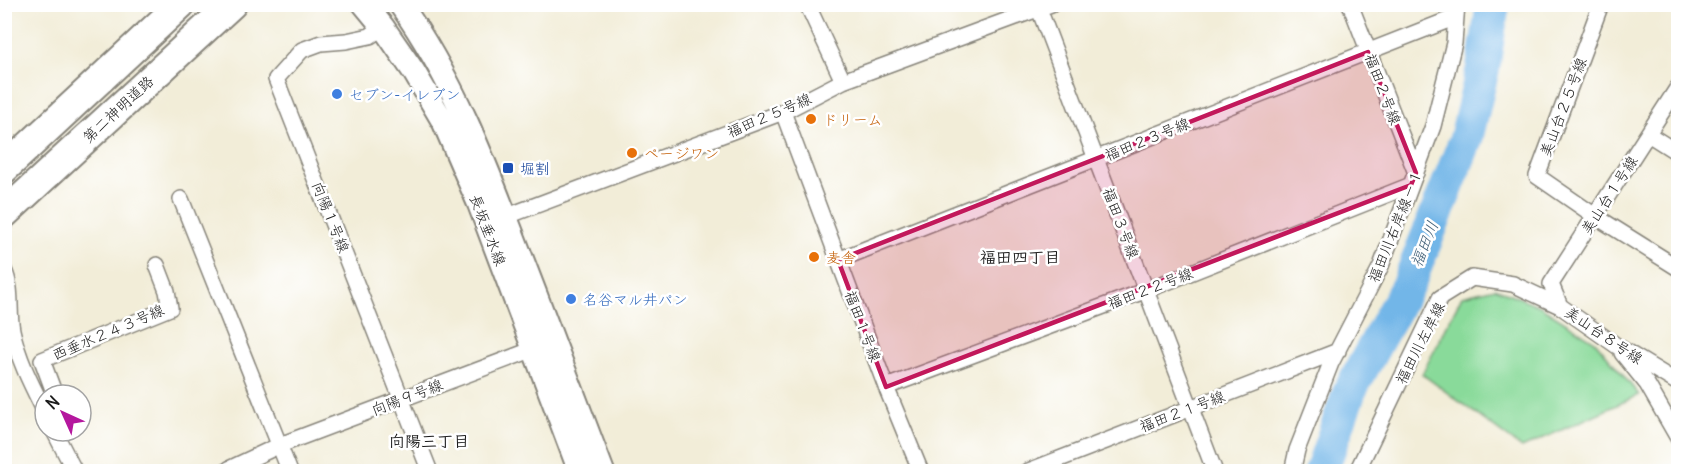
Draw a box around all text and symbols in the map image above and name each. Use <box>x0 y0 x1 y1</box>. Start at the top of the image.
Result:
street label: 福田２号線 <box>1361 51 1405 127</box>
street label: 美山台２５号線 <box>1535 55 1591 159</box>
street label: 第二神明道路 <box>79 71 157 147</box>
place label: セブン-イレブン <box>349 85 460 104</box>
marker: セブン-イレブン <box>330 87 344 101</box>
street label: 福田２５号線 <box>724 89 814 141</box>
place label: ドリーム <box>823 110 882 129</box>
marker: ドリーム <box>804 112 818 126</box>
street label: 福田２３号線 <box>1102 113 1192 165</box>
place label: ページワン <box>644 144 719 163</box>
marker: ページワン <box>625 146 639 160</box>
street label: 美山台１号線 <box>1577 152 1641 238</box>
place label: 堀割 <box>520 159 550 178</box>
marker: 堀割 <box>501 161 515 175</box>
street label: 福田川右岸線－１ <box>1364 167 1426 285</box>
street label: 向陽１号線 <box>308 179 354 255</box>
street label: 福田３号線 <box>1099 185 1143 261</box>
street label: 長坂垂水線 <box>466 192 510 268</box>
water label: 福田川 <box>1406 218 1442 270</box>
district label: 福田四丁目 <box>980 247 1060 267</box>
place label: 麦舎 <box>826 248 856 267</box>
marker: 麦舎 <box>807 250 821 264</box>
street label: 福田２２号線 <box>1105 263 1195 313</box>
street label: 福田１号線 <box>841 288 885 364</box>
place label: 名谷マル井パン <box>583 290 688 309</box>
marker: 名谷マル井パン <box>564 292 578 306</box>
street label: 福田川左岸線 <box>1391 299 1449 387</box>
street label: 西垂水２４３号線 <box>49 300 167 364</box>
street label: 美山台８号線 <box>1561 302 1647 368</box>
street label: 向陽９号線 <box>369 375 445 419</box>
north arrow <box>33 383 93 443</box>
street label: 福田２１号線 <box>1137 386 1227 436</box>
text: N <box>41 391 63 413</box>
district label: 向陽三丁目 <box>389 431 469 451</box>

